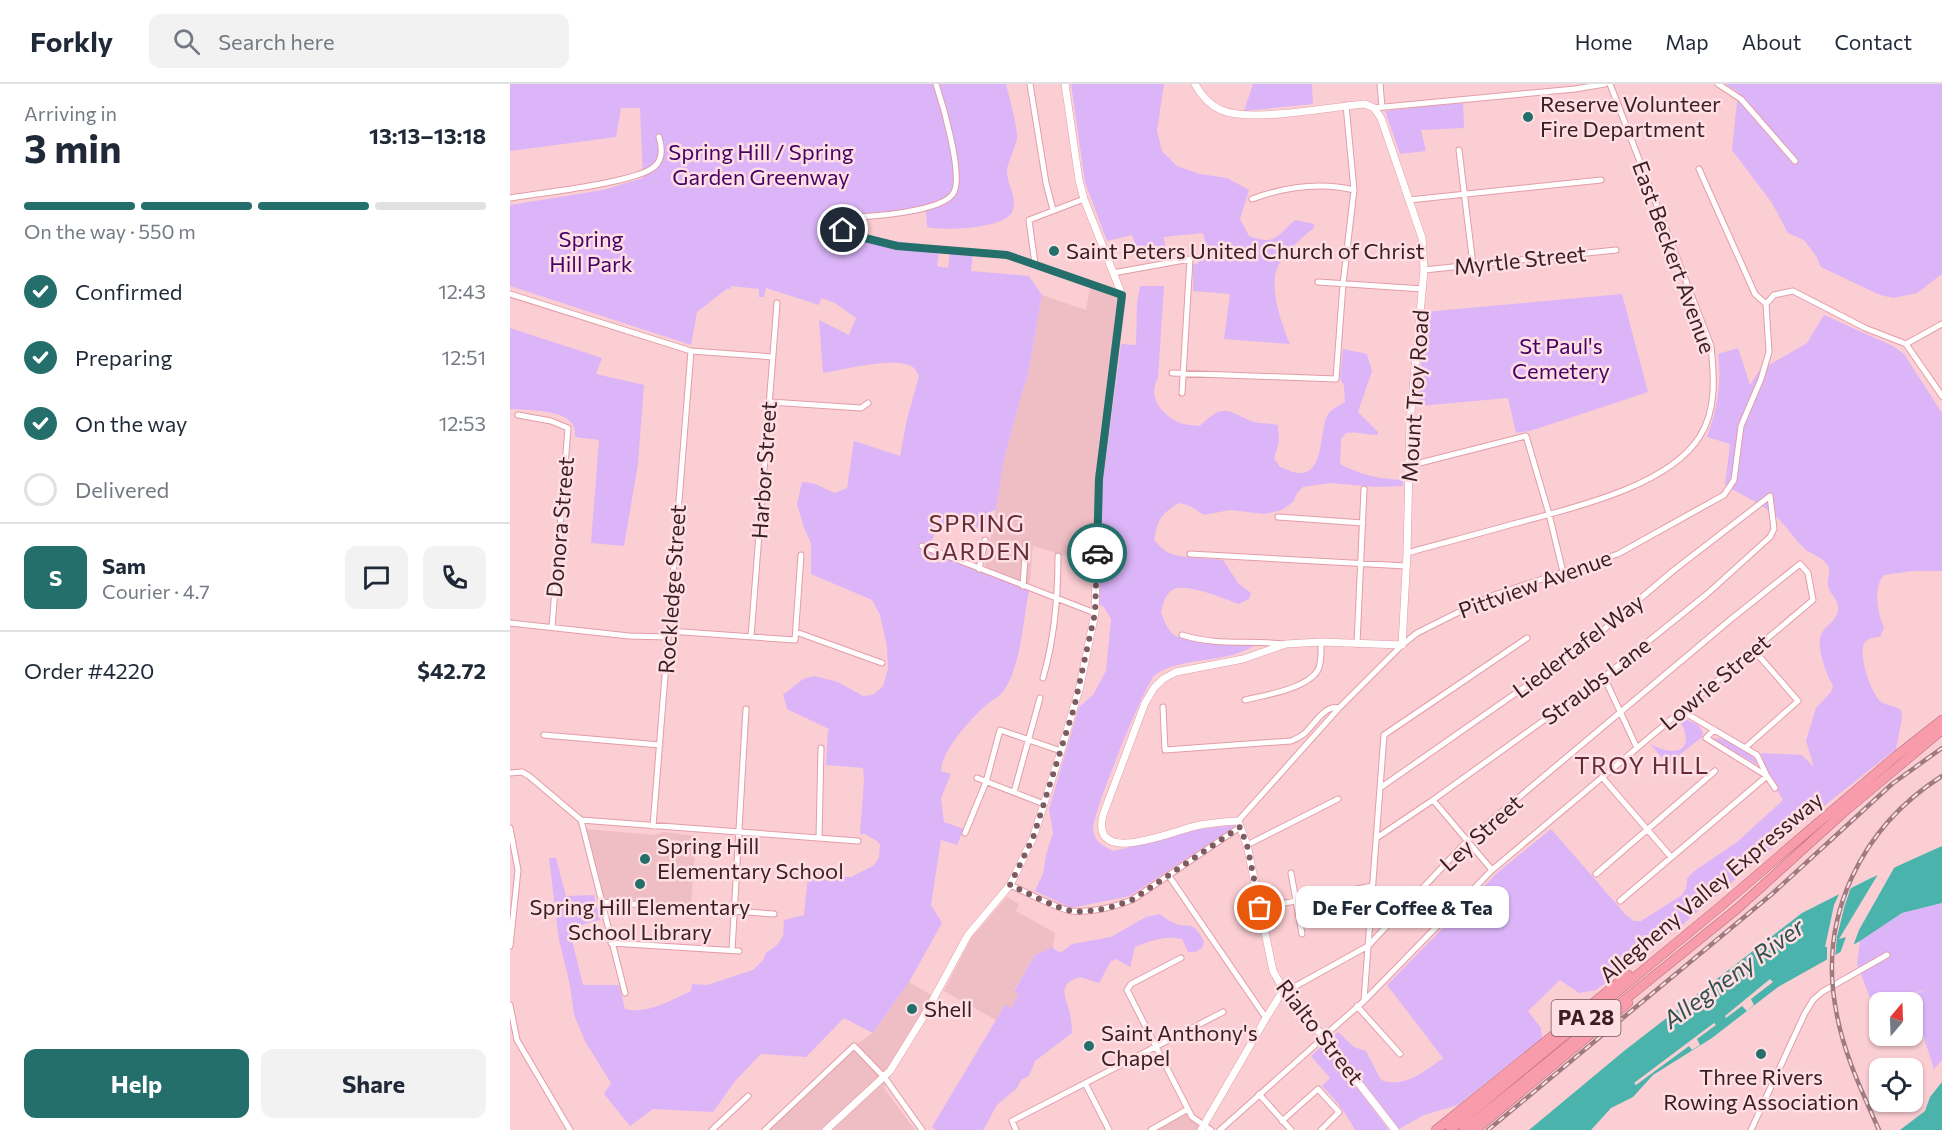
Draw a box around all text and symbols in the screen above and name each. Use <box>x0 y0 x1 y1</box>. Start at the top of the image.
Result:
search box <box>149 14 569 68</box>
text: Forkly <box>30 24 113 58</box>
icon: search <box>170 25 203 58</box>
text: Search here <box>218 28 335 55</box>
text: Home <box>1575 29 1632 54</box>
text: Map <box>1665 29 1709 54</box>
text: About <box>1742 29 1801 54</box>
text: Contact <box>1834 29 1912 54</box>
place label: Reserve Volunteer Fire Department <box>1540 90 1721 142</box>
text: Arriving in <box>24 101 117 125</box>
marker: Reserve Volunteer Fire Department <box>1521 110 1535 124</box>
text: 13:13–13:18 <box>369 122 486 149</box>
text: 3 min <box>24 123 122 171</box>
park label: Spring Hill / Spring Garden Greenway <box>668 138 854 190</box>
street label: East Beckert Avenue <box>1627 157 1722 357</box>
pin <box>817 204 868 255</box>
icon: home <box>826 213 859 246</box>
text: On the way · 550 m <box>24 219 196 243</box>
park label: Spring Hill Park <box>549 225 633 277</box>
place label: Saint Peters United Church of Christ <box>1066 237 1425 264</box>
street label: Myrtle Street <box>1452 239 1588 280</box>
marker: Saint Peters United Church of Christ <box>1047 244 1061 258</box>
icon: check <box>24 275 57 308</box>
text: Confirmed <box>75 278 182 305</box>
text: 12:43 <box>438 279 486 303</box>
street label: Mount Troy Road <box>1395 309 1434 483</box>
park label: St Paul's Cemetery <box>1512 332 1610 384</box>
icon: check <box>24 341 57 374</box>
text: Preparing <box>75 344 172 371</box>
text: 12:51 <box>442 345 486 369</box>
street label: Harbor Street <box>745 400 782 540</box>
icon: check <box>24 407 57 440</box>
text: On the way <box>75 410 187 437</box>
text: 12:53 <box>439 411 486 435</box>
street label: Donora Street <box>540 455 579 599</box>
text: Delivered <box>75 476 169 503</box>
street label: Rockledge Street <box>652 503 691 674</box>
district label: SPRING GARDEN <box>922 508 1032 565</box>
courier <box>1067 523 1127 583</box>
icon: car <box>1081 537 1114 570</box>
street label: Pittview Avenue <box>1455 543 1615 624</box>
button: chat <box>345 546 408 609</box>
button: phone <box>423 546 486 609</box>
text: Sam <box>102 552 146 579</box>
text: S <box>49 564 62 591</box>
text: Courier · 4.7 <box>102 579 210 603</box>
street label: Liedertafel Way <box>1507 588 1649 704</box>
street label: Lowrie Street <box>1654 628 1775 735</box>
street label: Straubs Lane <box>1536 631 1655 730</box>
text: Order #4220 <box>24 657 154 684</box>
text: $42.72 <box>417 657 486 684</box>
district label: TROY HILL <box>1574 750 1710 779</box>
street label: Allegheny Valley Expressway <box>1594 785 1828 988</box>
street label: Ley Street <box>1434 789 1527 877</box>
place label: Spring Hill Elementary School <box>657 832 844 884</box>
marker: Spring Hill Elementary School <box>638 852 652 866</box>
marker: Spring Hill Elementary School Library <box>633 877 647 891</box>
pin <box>1234 882 1285 933</box>
callout: De Fer Coffee & Tea <box>1296 887 1509 929</box>
icon: bag <box>1243 891 1276 924</box>
place label: Spring Hill Elementary School Library <box>530 893 751 945</box>
text: De Fer Coffee & Tea <box>1312 895 1493 919</box>
water label: Allegheny River <box>1656 911 1811 1034</box>
street label: Rialto Street <box>1271 974 1370 1090</box>
north arrow <box>1869 992 1923 1046</box>
map controls <box>1869 992 1923 1112</box>
place label: Shell <box>924 995 972 1022</box>
road number: PA 28 <box>1552 1000 1620 1036</box>
marker: Shell <box>905 1002 919 1016</box>
place label: Saint Anthony's Chapel <box>1101 1019 1258 1071</box>
marker: Saint Anthony's Chapel <box>1082 1039 1096 1053</box>
marker: Three Rivers Rowing Association <box>1754 1047 1768 1061</box>
button: Help <box>24 1049 249 1118</box>
button: Share <box>261 1049 486 1118</box>
button: locate <box>1869 1058 1923 1112</box>
place label: Three Rivers Rowing Association <box>1663 1063 1859 1115</box>

